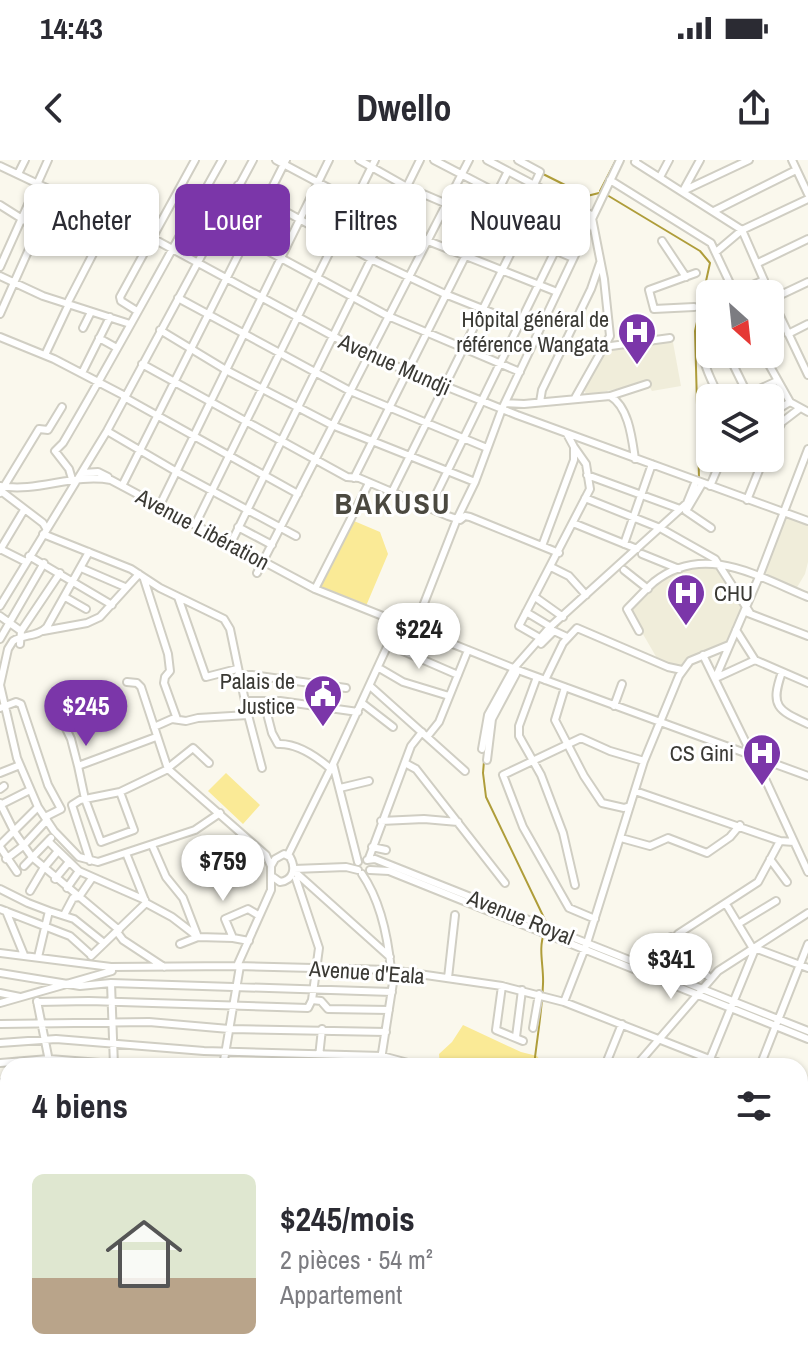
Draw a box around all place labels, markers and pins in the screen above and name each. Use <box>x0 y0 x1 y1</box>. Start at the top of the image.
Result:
place label: Hôpital général de référence Wangata <box>456 304 609 359</box>
hospital icon: Hôpital général de référence Wangata <box>616 311 658 366</box>
hospital icon: CHU <box>665 572 707 627</box>
place label: CHU <box>714 578 753 608</box>
pin: $224 <box>372 603 466 671</box>
place label: Palais de Justice <box>220 666 295 721</box>
public building icon: Palais de Justice <box>302 673 344 728</box>
pin: $245 <box>39 680 133 748</box>
hospital icon: CS Gini <box>741 732 783 787</box>
place label: CS Gini <box>670 738 734 768</box>
pin: $759 <box>176 835 270 903</box>
pin: $341 <box>624 933 718 1001</box>

